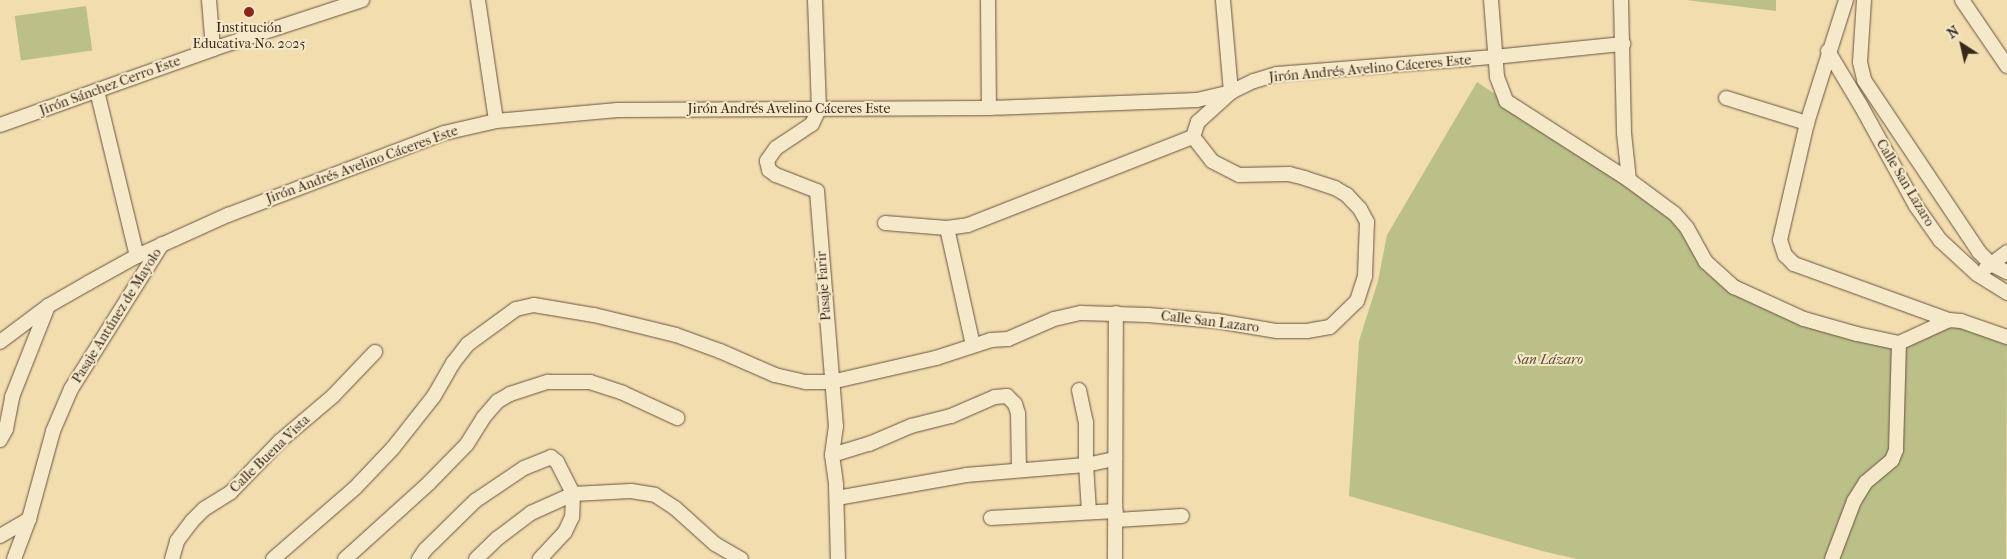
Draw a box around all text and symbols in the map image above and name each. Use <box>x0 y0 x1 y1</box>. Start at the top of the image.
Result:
marker: Institución Educativa No. 2025 <box>243 6 255 18</box>
place label: Institución Educativa No. 2025 <box>192 20 306 52</box>
north arrow <box>1937 20 1987 70</box>
text: N <box>1944 22 1962 42</box>
street label: Jirón Andrés Avelino Cáceres Este <box>1268 52 1472 86</box>
street label: Jirón Sánchez Cerro Este <box>37 53 183 119</box>
street label: Jirón Andrés Avelino Cáceres Este <box>687 101 891 117</box>
street label: Jirón Andrés Avelino Cáceres Este <box>264 122 460 208</box>
street label: Calle San Lazaro <box>1872 136 1938 230</box>
street label: Pasaje Antúnez de Mayolo <box>69 246 165 386</box>
street label: Pasaje Farir <box>813 251 835 321</box>
street label: Calle San Lazaro <box>1160 308 1260 336</box>
park label: San Lázaro <box>1515 352 1583 368</box>
street label: Calle Buena Vista <box>226 412 314 496</box>

